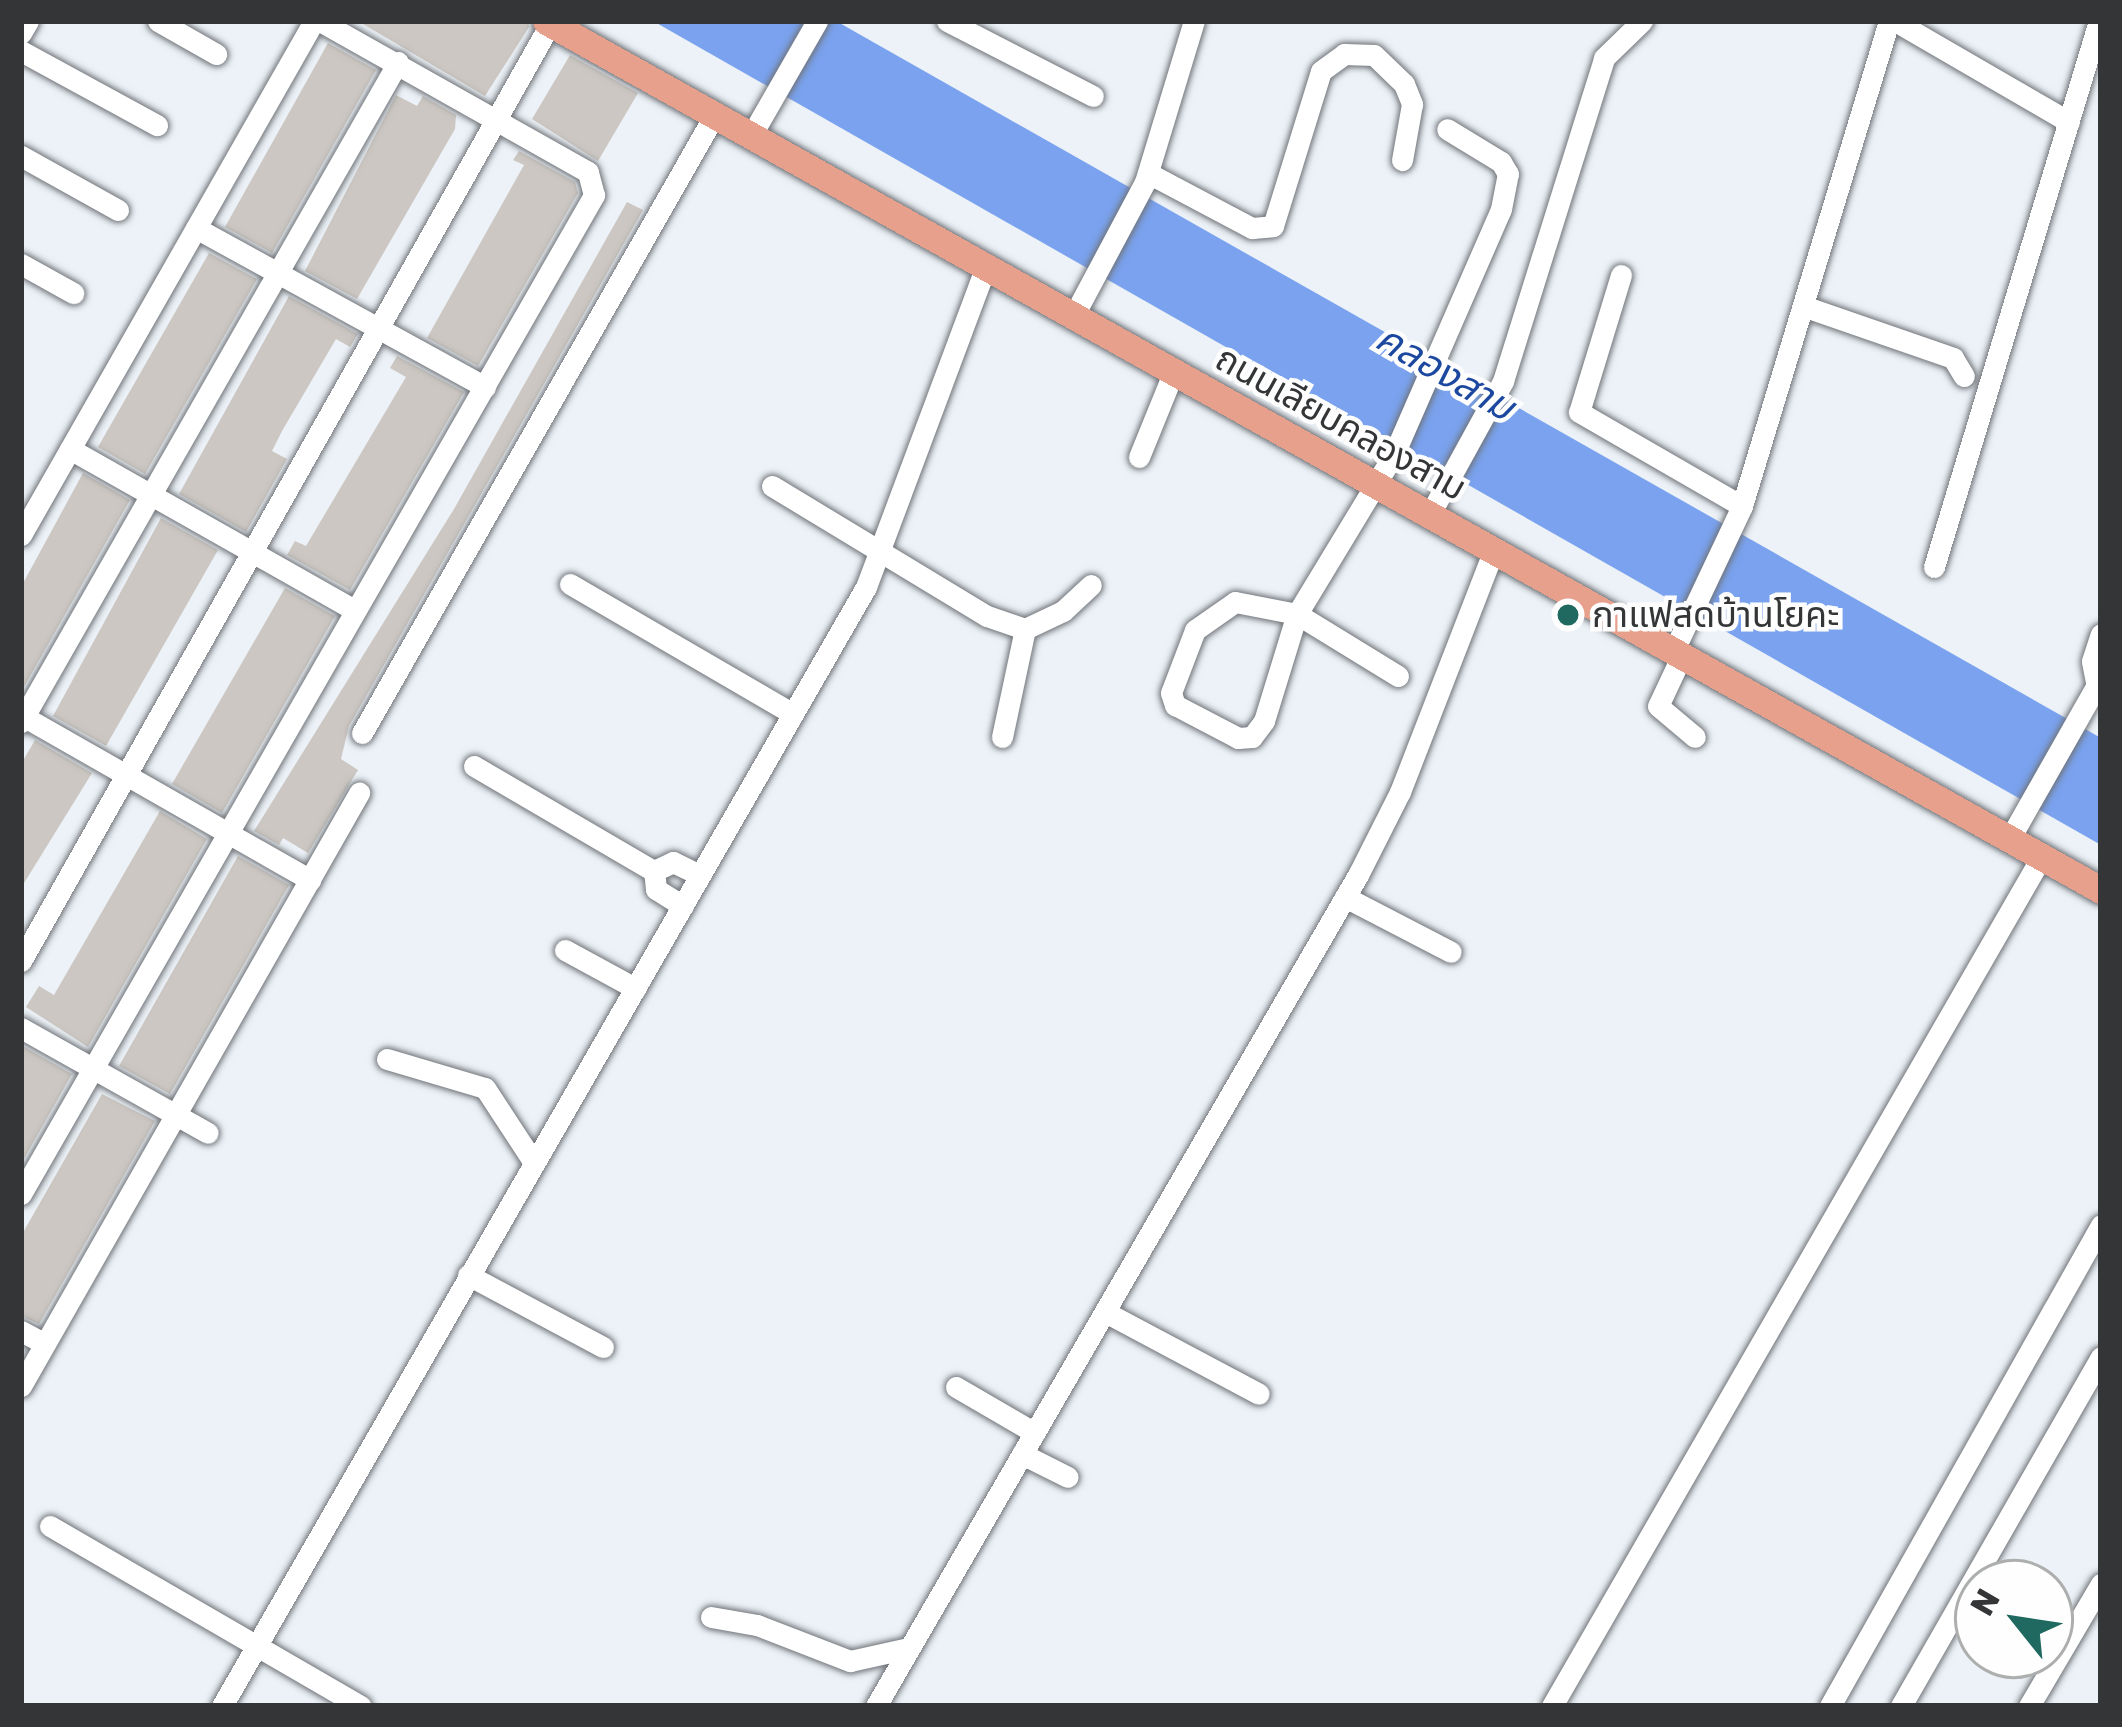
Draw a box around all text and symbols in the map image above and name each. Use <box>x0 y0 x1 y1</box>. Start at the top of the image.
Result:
water label: คลองสาม <box>1368 315 1522 431</box>
street label: ถนนเลียบคลองสาม <box>1208 336 1474 510</box>
place label: กาแฟสดบ้านโยคะ <box>1592 593 1839 637</box>
marker: กาแฟสดบ้านโยคะ <box>1555 602 1581 628</box>
north arrow <box>1954 1559 2074 1679</box>
text: N <box>1962 1582 2008 1622</box>

